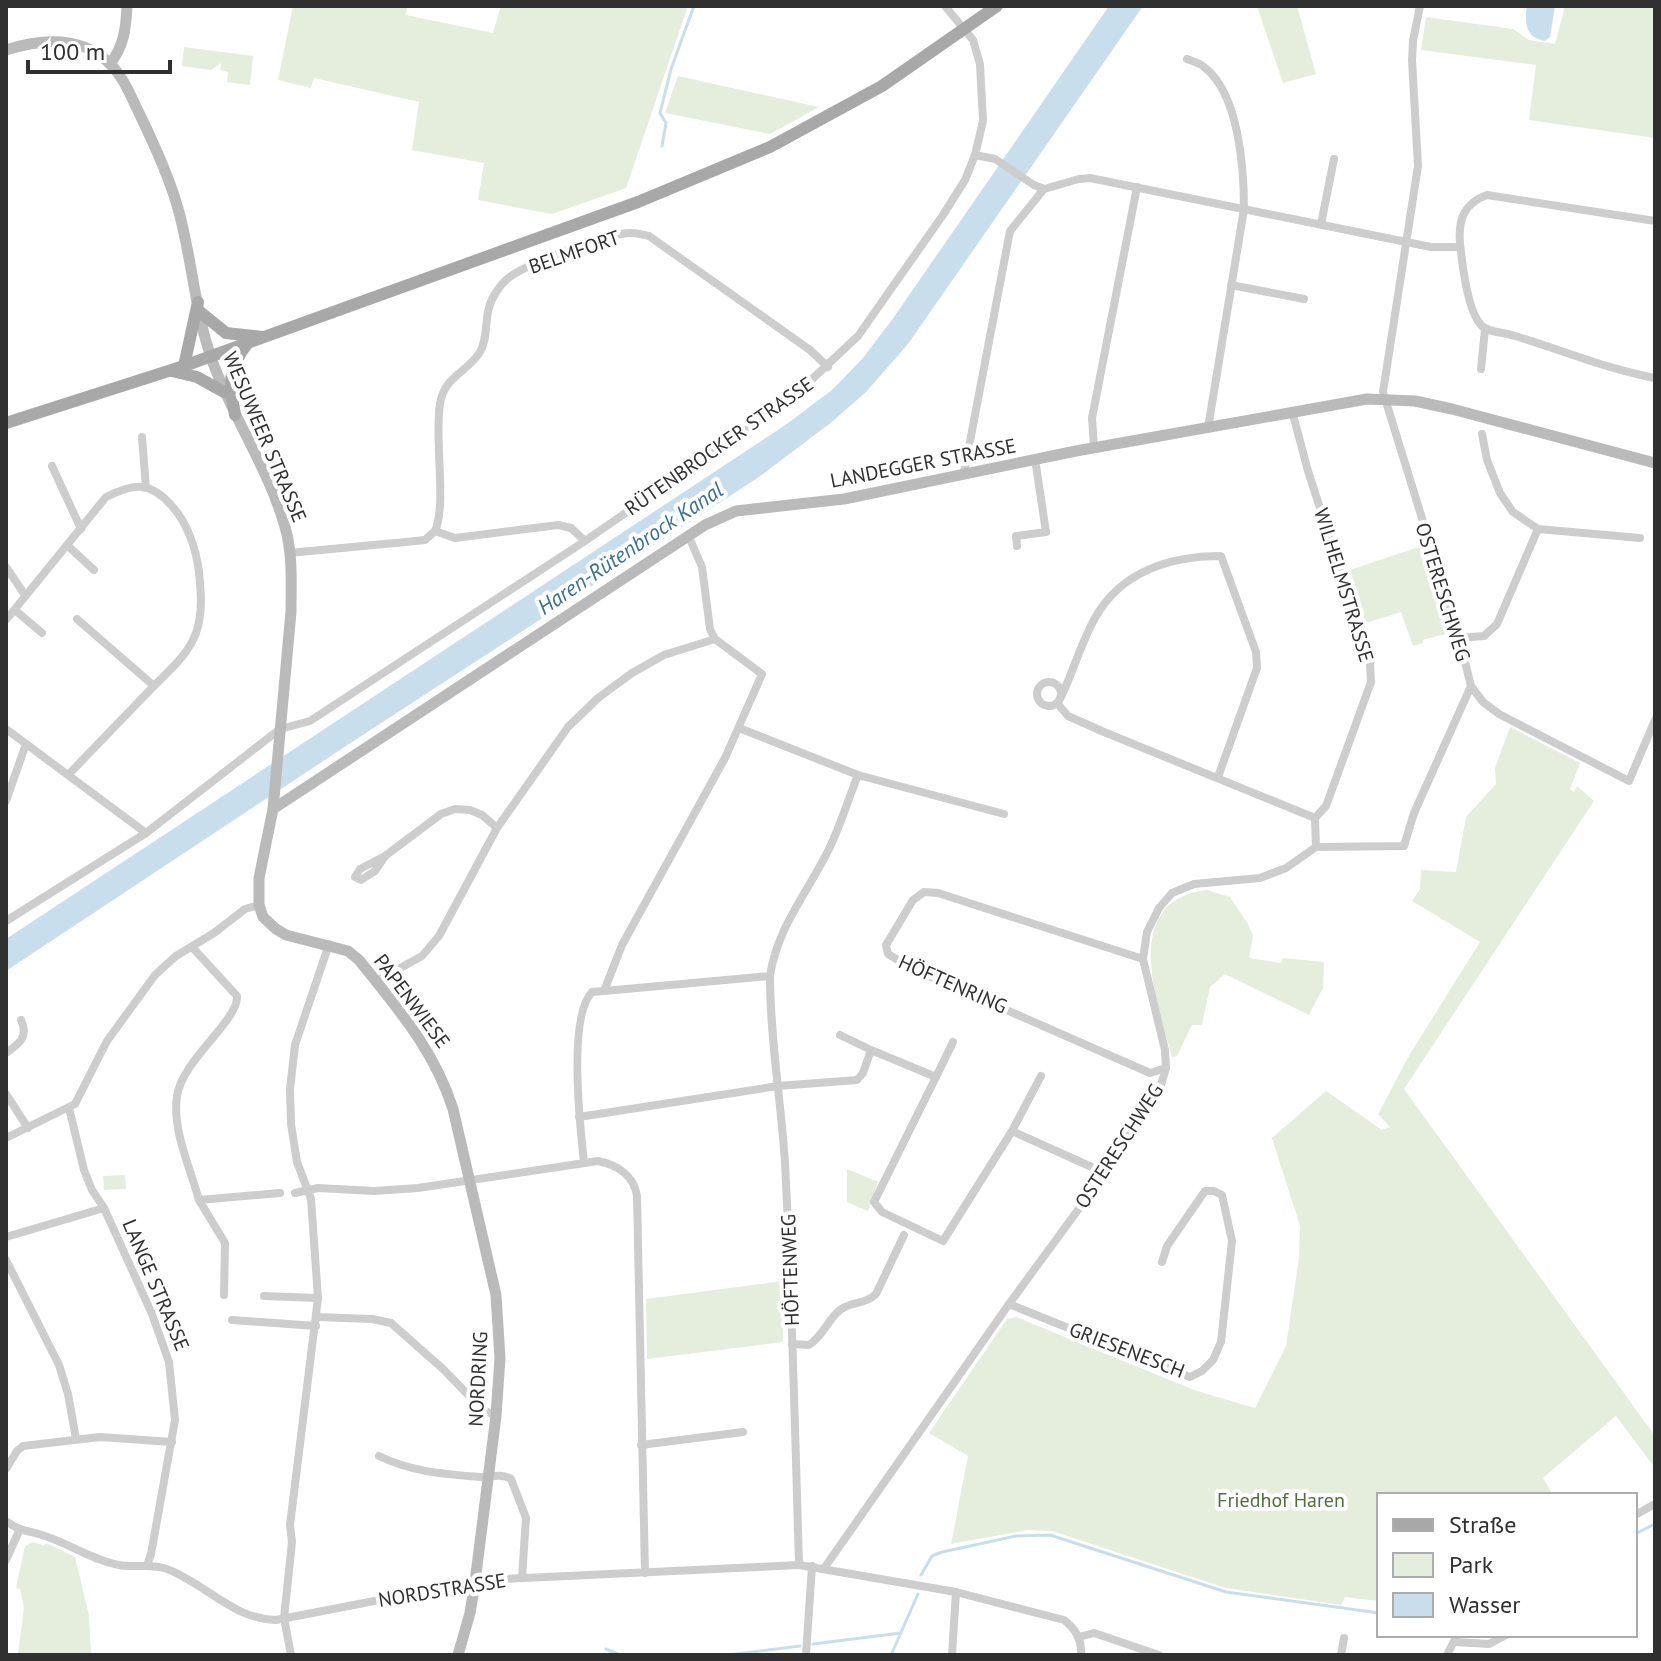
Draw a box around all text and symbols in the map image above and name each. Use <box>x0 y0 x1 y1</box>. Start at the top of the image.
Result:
scale bar <box>28 24 170 74</box>
text: 100 m <box>40 36 105 67</box>
street label: BELMFORT <box>525 224 623 280</box>
street label: WESUWEER STRASSE <box>217 348 313 526</box>
street label: RÜTENBROCKER STRASSE <box>619 371 819 521</box>
street label: LANDEGGER STRASSE <box>828 432 1018 494</box>
water label: Haren-Rütenbrock Kanal <box>532 475 728 621</box>
street label: WILHELMSTRASSE <box>1308 505 1380 665</box>
street label: OSTERESCHWEG <box>1410 519 1476 665</box>
street label: HÖFTENRING <box>895 948 1011 1020</box>
street label: PAPENWIESE <box>368 949 456 1053</box>
street label: OSTERESCHWEG <box>1069 1079 1169 1213</box>
street label: HÖFTENWEG <box>775 1213 805 1327</box>
street label: LANGE STRASSE <box>117 1215 195 1355</box>
street label: GRIESENESCH <box>1066 1316 1188 1384</box>
street label: NORDRING <box>463 1331 493 1427</box>
park label: Friedhof Haren <box>1217 1487 1345 1513</box>
legend <box>1377 1493 1637 1637</box>
text: Straße <box>1449 1509 1516 1540</box>
text: Park <box>1449 1549 1494 1580</box>
street label: NORDSTRASSE <box>376 1567 508 1613</box>
text: Wasser <box>1449 1589 1520 1620</box>

